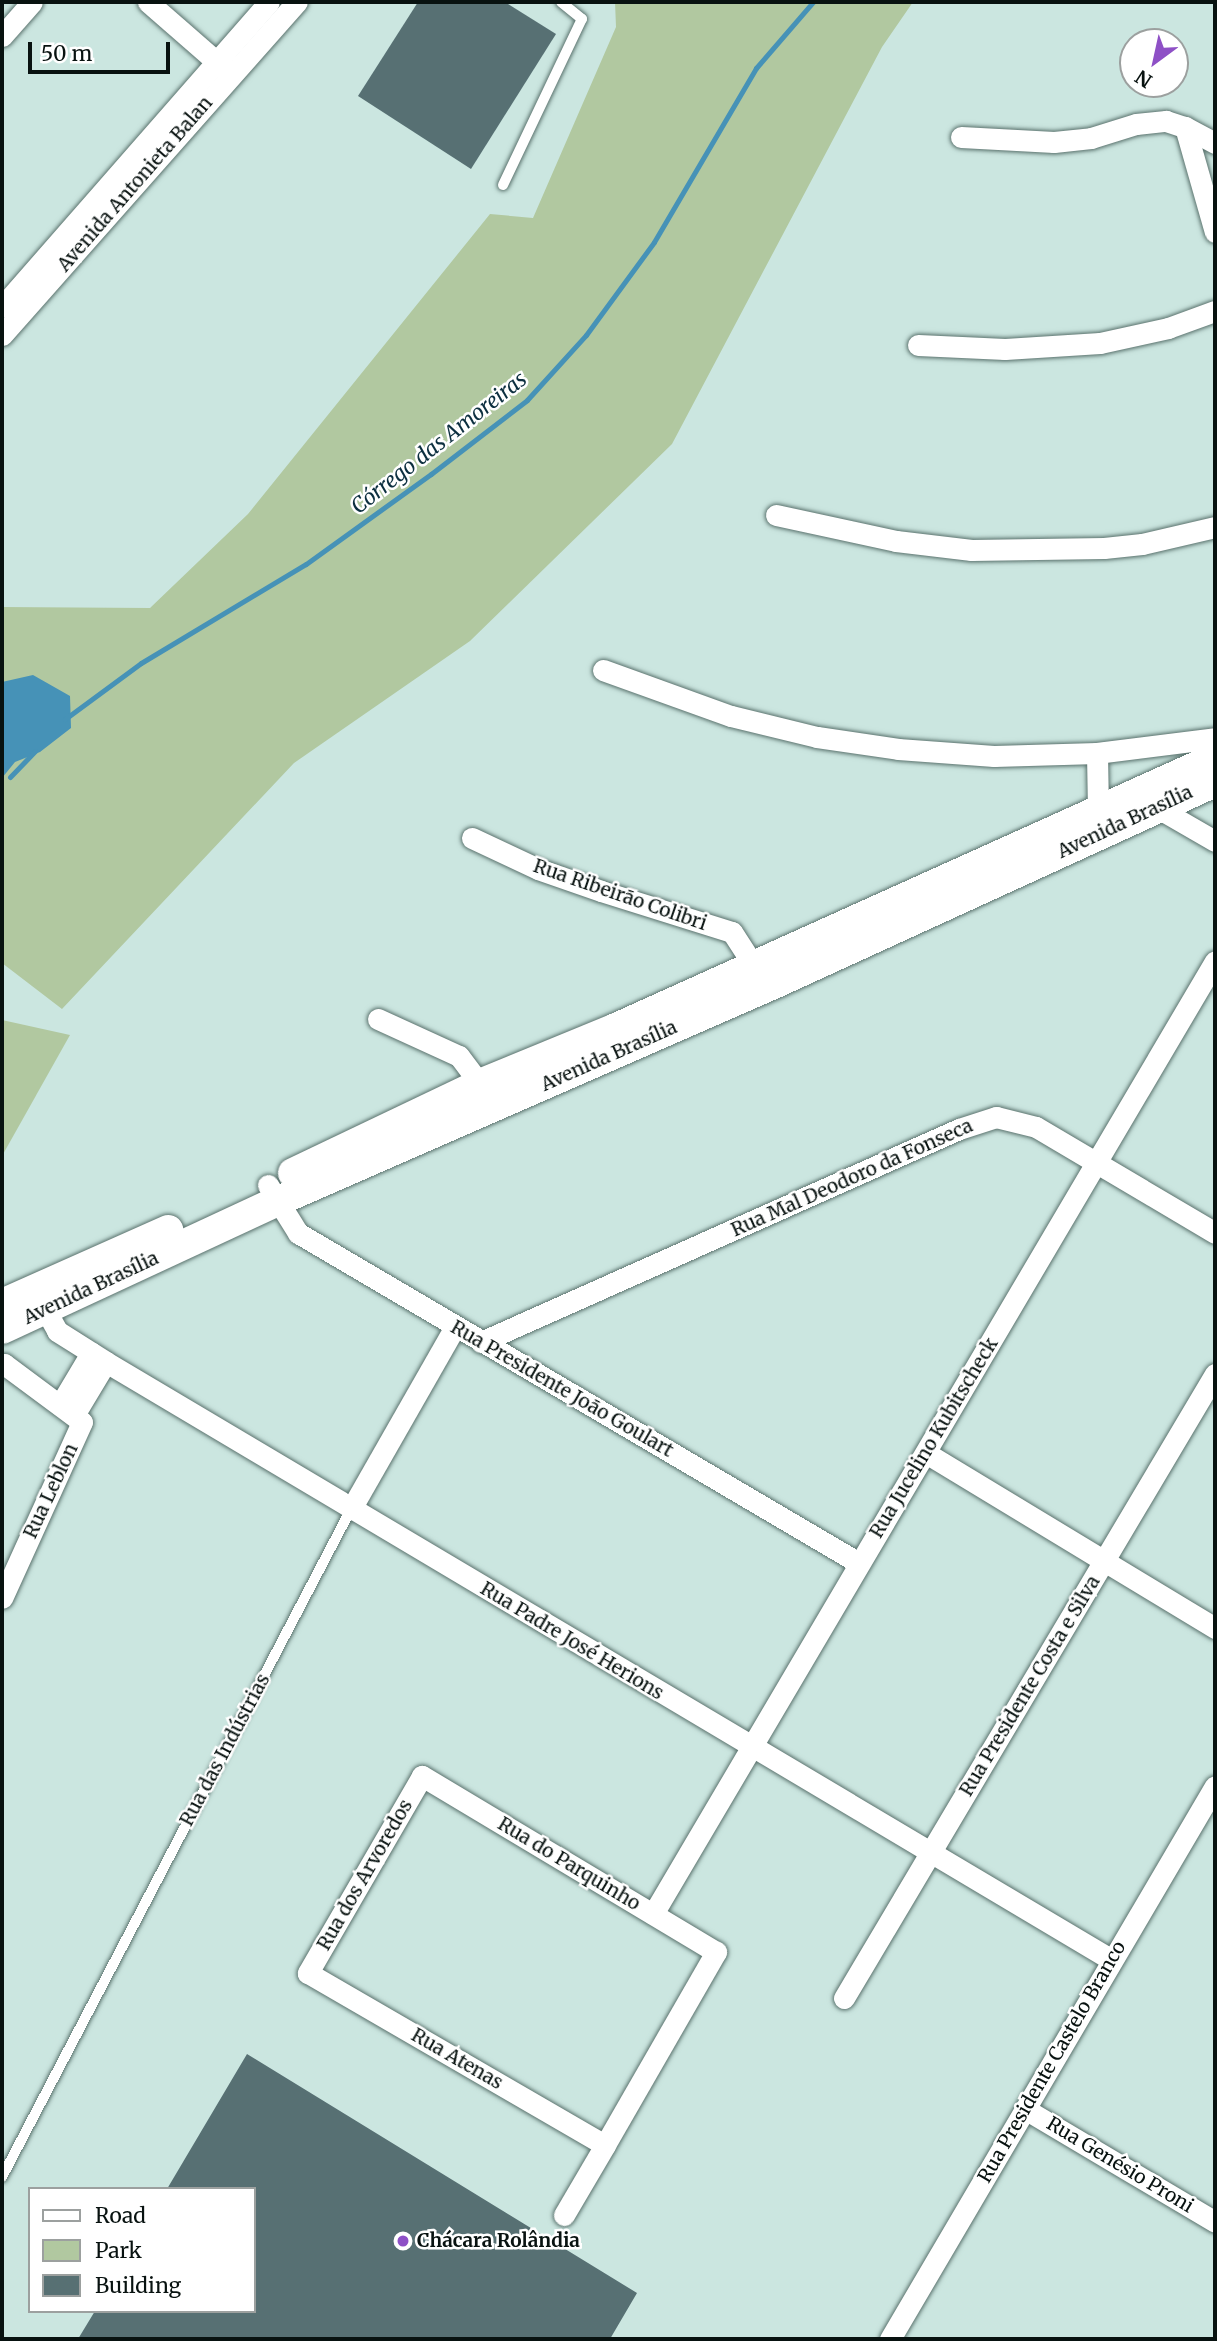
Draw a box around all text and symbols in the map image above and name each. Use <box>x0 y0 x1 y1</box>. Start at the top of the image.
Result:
scale bar <box>32 28 173 72</box>
north arrow <box>1119 28 1189 98</box>
text: 50 m <box>41 40 92 67</box>
text: N <box>1131 65 1156 93</box>
street label: Avenida Antonieta Balan <box>53 92 217 276</box>
water label: Córrego das Amoreiras <box>346 367 532 519</box>
street label: Avenida Brasília <box>1054 781 1196 863</box>
street label: Rua Ribeirão Colibri <box>530 855 710 935</box>
street label: Avenida Brasília <box>537 1016 681 1096</box>
street label: Rua Mal Deodoro da Fonseca <box>728 1114 976 1242</box>
street label: Avenida Brasília <box>20 1247 162 1329</box>
street label: Rua Presidente João Goulart <box>447 1316 677 1462</box>
street label: Rua Jucelino Kubitscheck <box>865 1334 1003 1542</box>
street label: Rua Leblon <box>19 1440 83 1542</box>
street label: Rua Presidente Costa e Silva <box>955 1572 1105 1800</box>
street label: Rua Padre José Herions <box>476 1577 668 1705</box>
street label: Rua das Indústrias <box>175 1670 275 1830</box>
street label: Rua dos Arvoredos <box>313 1796 417 1954</box>
street label: Rua do Parquinho <box>494 1812 644 1916</box>
street label: Rua Presidente Castelo Branco <box>973 1937 1131 2187</box>
street label: Rua Atenas <box>407 2024 507 2094</box>
street label: Rua Genésio Proni <box>1042 2112 1198 2218</box>
legend <box>28 2187 256 2313</box>
text: Road <box>95 2202 146 2229</box>
place label: Chácara Rolândia <box>417 2230 580 2252</box>
marker: Chácara Rolândia <box>395 2233 411 2249</box>
text: Park <box>95 2237 142 2264</box>
text: Building <box>95 2272 181 2299</box>

